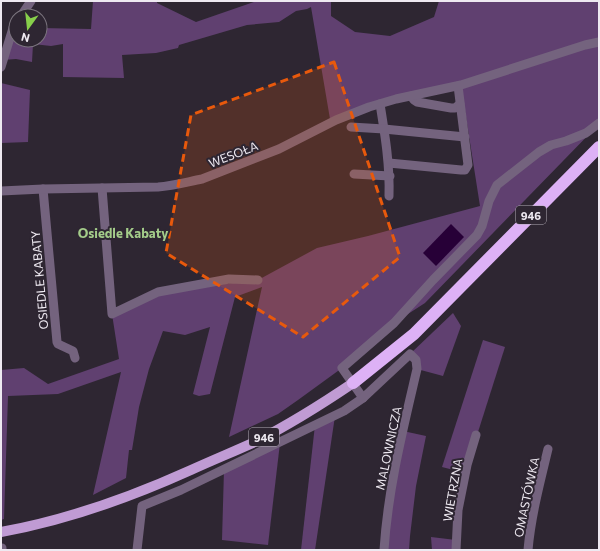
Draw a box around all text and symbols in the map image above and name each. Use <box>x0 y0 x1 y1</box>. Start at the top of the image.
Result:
north arrow <box>8 8 48 48</box>
text: N <box>20 31 31 45</box>
street label: WESOŁA <box>206 138 260 170</box>
road number: 946 <box>516 206 546 224</box>
district label: Osiedle Kabaty <box>78 225 168 241</box>
street label: OSIEDLE KABATY <box>28 230 50 330</box>
street label: MALOWNICZA <box>372 405 404 491</box>
road number: 946 <box>249 428 279 446</box>
street label: OMASTÓWKA <box>511 456 541 538</box>
street label: WIETRZNA <box>440 457 464 523</box>

